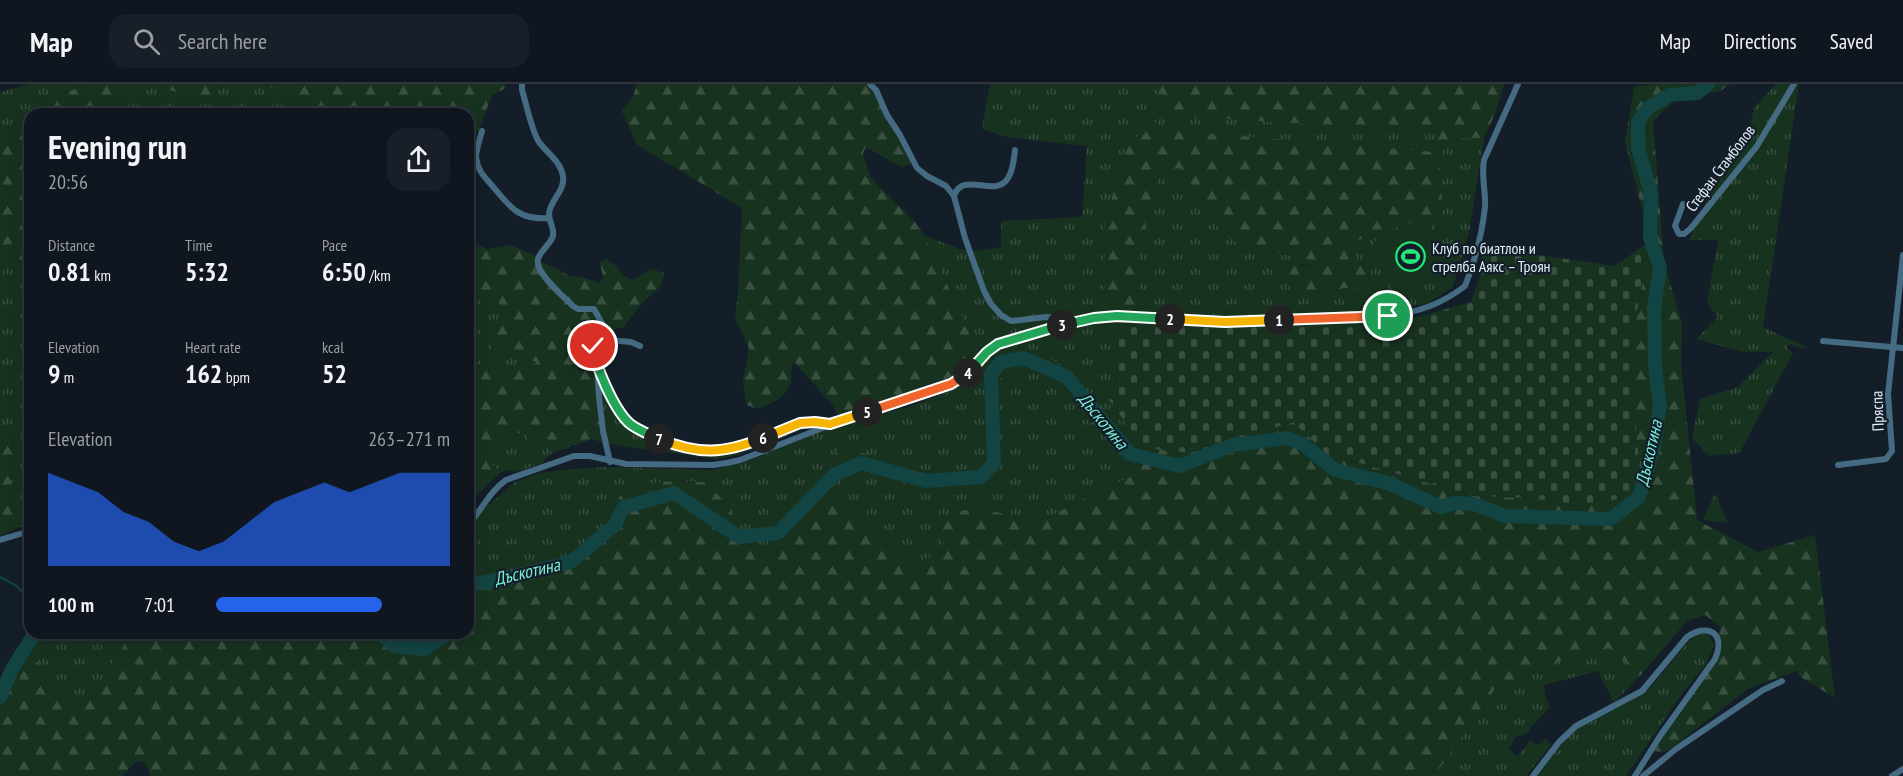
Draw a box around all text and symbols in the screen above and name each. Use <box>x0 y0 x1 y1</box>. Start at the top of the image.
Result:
search box <box>109 14 529 68</box>
text: Map <box>30 23 73 60</box>
icon: search <box>130 25 163 58</box>
text: Search here <box>178 27 267 55</box>
text: Map <box>1660 28 1691 55</box>
text: Directions <box>1724 28 1797 55</box>
text: Saved <box>1830 28 1873 55</box>
street label: Стефан Стамболов <box>1681 121 1759 215</box>
text: Evening run <box>48 125 187 168</box>
button: share <box>387 128 450 191</box>
text: 20:56 <box>48 169 88 195</box>
text: Distance <box>48 235 95 255</box>
text: Time <box>185 235 213 255</box>
text: Pace <box>322 235 347 255</box>
place label: Клуб по биатлон и стрелба Аякс – Троян <box>1432 238 1551 276</box>
sports icon: Клуб по биатлон и стрелба Аякс – Троян <box>1395 241 1427 273</box>
text: 0.81 <box>48 255 91 288</box>
text: 5:32 <box>185 255 229 288</box>
text: 6:50 <box>322 255 366 288</box>
text: km <box>91 265 111 285</box>
text: /km <box>366 265 391 285</box>
pin <box>1362 290 1413 341</box>
icon: arrive <box>1371 299 1404 332</box>
pin: 2 <box>1155 304 1185 334</box>
pin: 1 <box>1264 305 1294 335</box>
text: 2 <box>1166 309 1174 329</box>
pin: 3 <box>1047 310 1077 340</box>
text: 1 <box>1275 310 1283 330</box>
text: 3 <box>1058 315 1066 335</box>
pin <box>567 320 618 371</box>
icon: check <box>576 329 609 362</box>
text: Elevation <box>48 337 99 357</box>
text: Heart rate <box>185 337 241 357</box>
text: kcal <box>322 337 344 357</box>
text: 9 <box>48 357 60 390</box>
text: 162 <box>185 357 222 390</box>
text: 52 <box>322 357 347 390</box>
pin: 4 <box>953 358 983 388</box>
text: 4 <box>964 363 972 383</box>
text: m <box>60 367 74 387</box>
text: bpm <box>222 367 250 387</box>
water label: Дъскотина <box>1073 387 1134 454</box>
street label: Пряспа <box>1866 390 1888 432</box>
pin: 5 <box>852 397 882 427</box>
text: 5 <box>863 402 871 422</box>
water label: Дъскотина <box>1630 417 1667 489</box>
pin: 6 <box>748 423 778 453</box>
pin: 7 <box>644 424 674 454</box>
text: Elevation <box>48 426 112 452</box>
text: 263–271 m <box>368 426 450 452</box>
text: 6 <box>759 428 767 448</box>
text: 7 <box>655 429 663 449</box>
water label: Дъскотина <box>491 553 563 590</box>
text: 100 m <box>48 592 94 618</box>
text: 7:01 <box>144 592 175 618</box>

